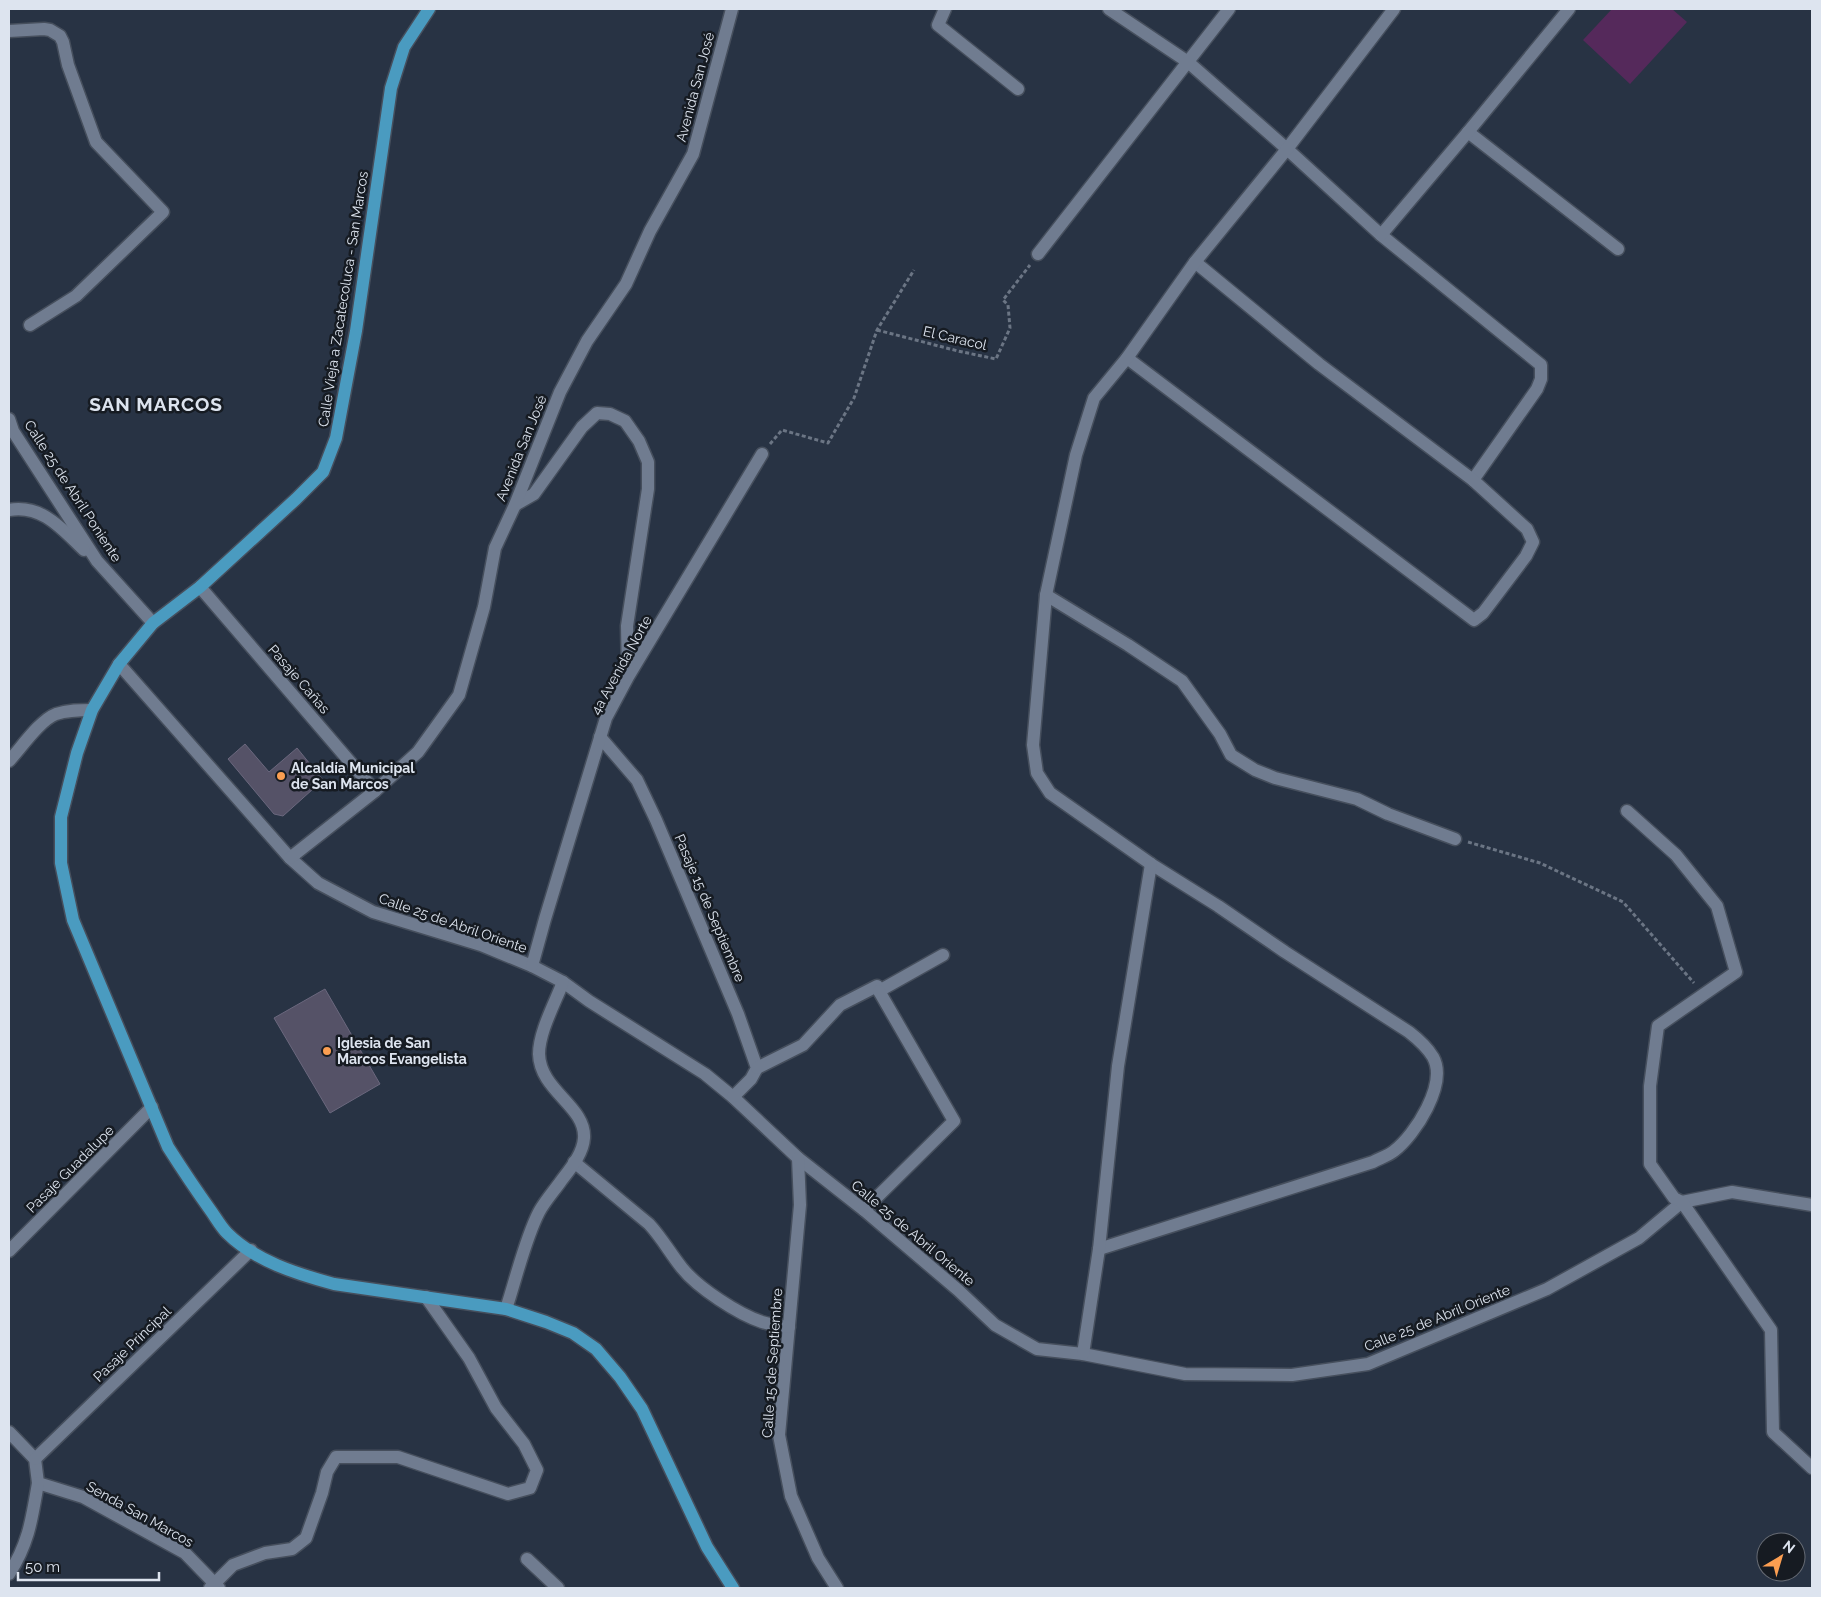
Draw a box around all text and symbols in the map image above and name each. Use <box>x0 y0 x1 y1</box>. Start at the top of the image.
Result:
street label: Avenida San José <box>673 30 717 144</box>
street label: Calle Vieja a Zacatecoluca - San Marcos <box>315 170 371 428</box>
street label: El Caracol <box>922 323 989 353</box>
district label: SAN MARCOS <box>89 393 223 415</box>
street label: Avenida San José <box>492 393 550 503</box>
street label: Calle 25 de Abril Poniente <box>21 417 125 565</box>
street label: 4a Avenida Norte <box>587 613 655 717</box>
street label: Pasaje Cañas <box>265 642 333 717</box>
place label: Alcaldía Municipal de San Marcos <box>291 760 415 792</box>
marker: Alcaldía Municipal de San Marcos <box>275 770 287 782</box>
street label: Pasaje 15 de Septiembre <box>672 832 748 984</box>
street label: Calle 25 de Abril Oriente <box>377 890 529 956</box>
place label: Iglesia de San Marcos Evangelista <box>337 1035 467 1067</box>
marker: Iglesia de San Marcos Evangelista <box>321 1045 333 1057</box>
street label: Pasaje Guadalupe <box>23 1122 117 1216</box>
street label: Calle 25 de Abril Oriente <box>848 1177 978 1289</box>
street label: Calle 25 de Abril Oriente <box>1362 1281 1512 1355</box>
street label: Calle 15 de Septiembre <box>759 1288 785 1438</box>
street label: Pasaje Principal <box>90 1303 174 1385</box>
street label: Senda San Marcos <box>84 1478 197 1550</box>
north arrow <box>1756 1532 1806 1582</box>
text: N <box>1780 1537 1798 1556</box>
scale bar <box>18 1550 159 1582</box>
text: 50 m <box>25 1558 60 1576</box>

